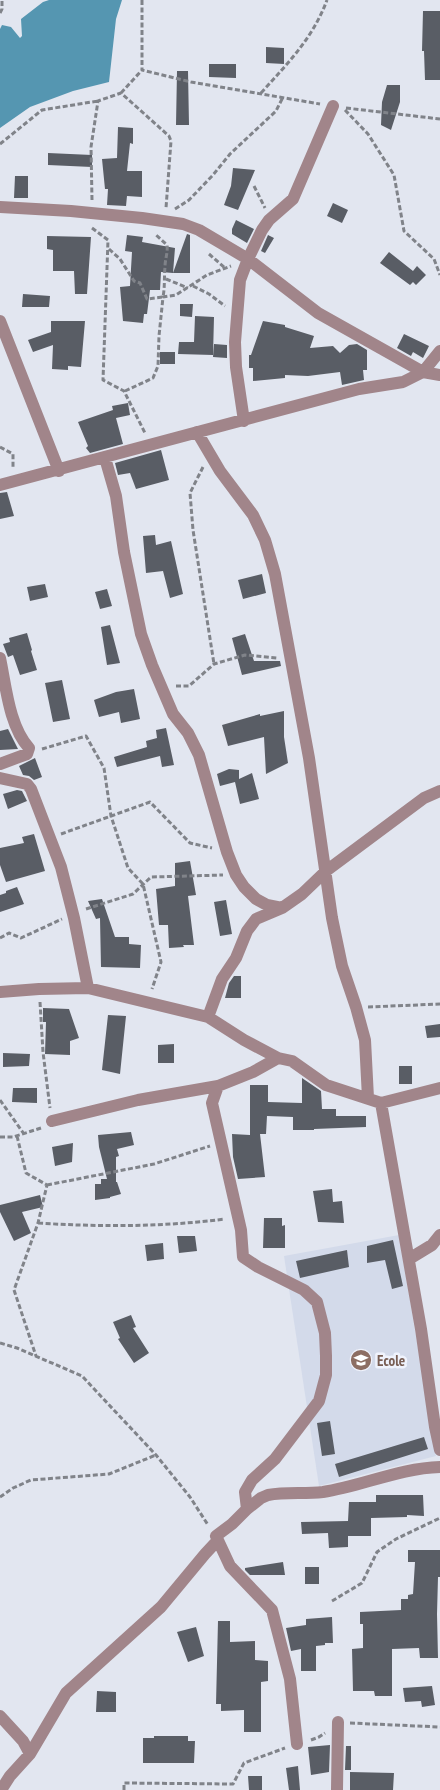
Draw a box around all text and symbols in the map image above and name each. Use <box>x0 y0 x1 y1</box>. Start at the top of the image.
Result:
school or university icon: Ecole <box>349 1348 373 1372</box>
place label: Ecole <box>377 1351 405 1370</box>

